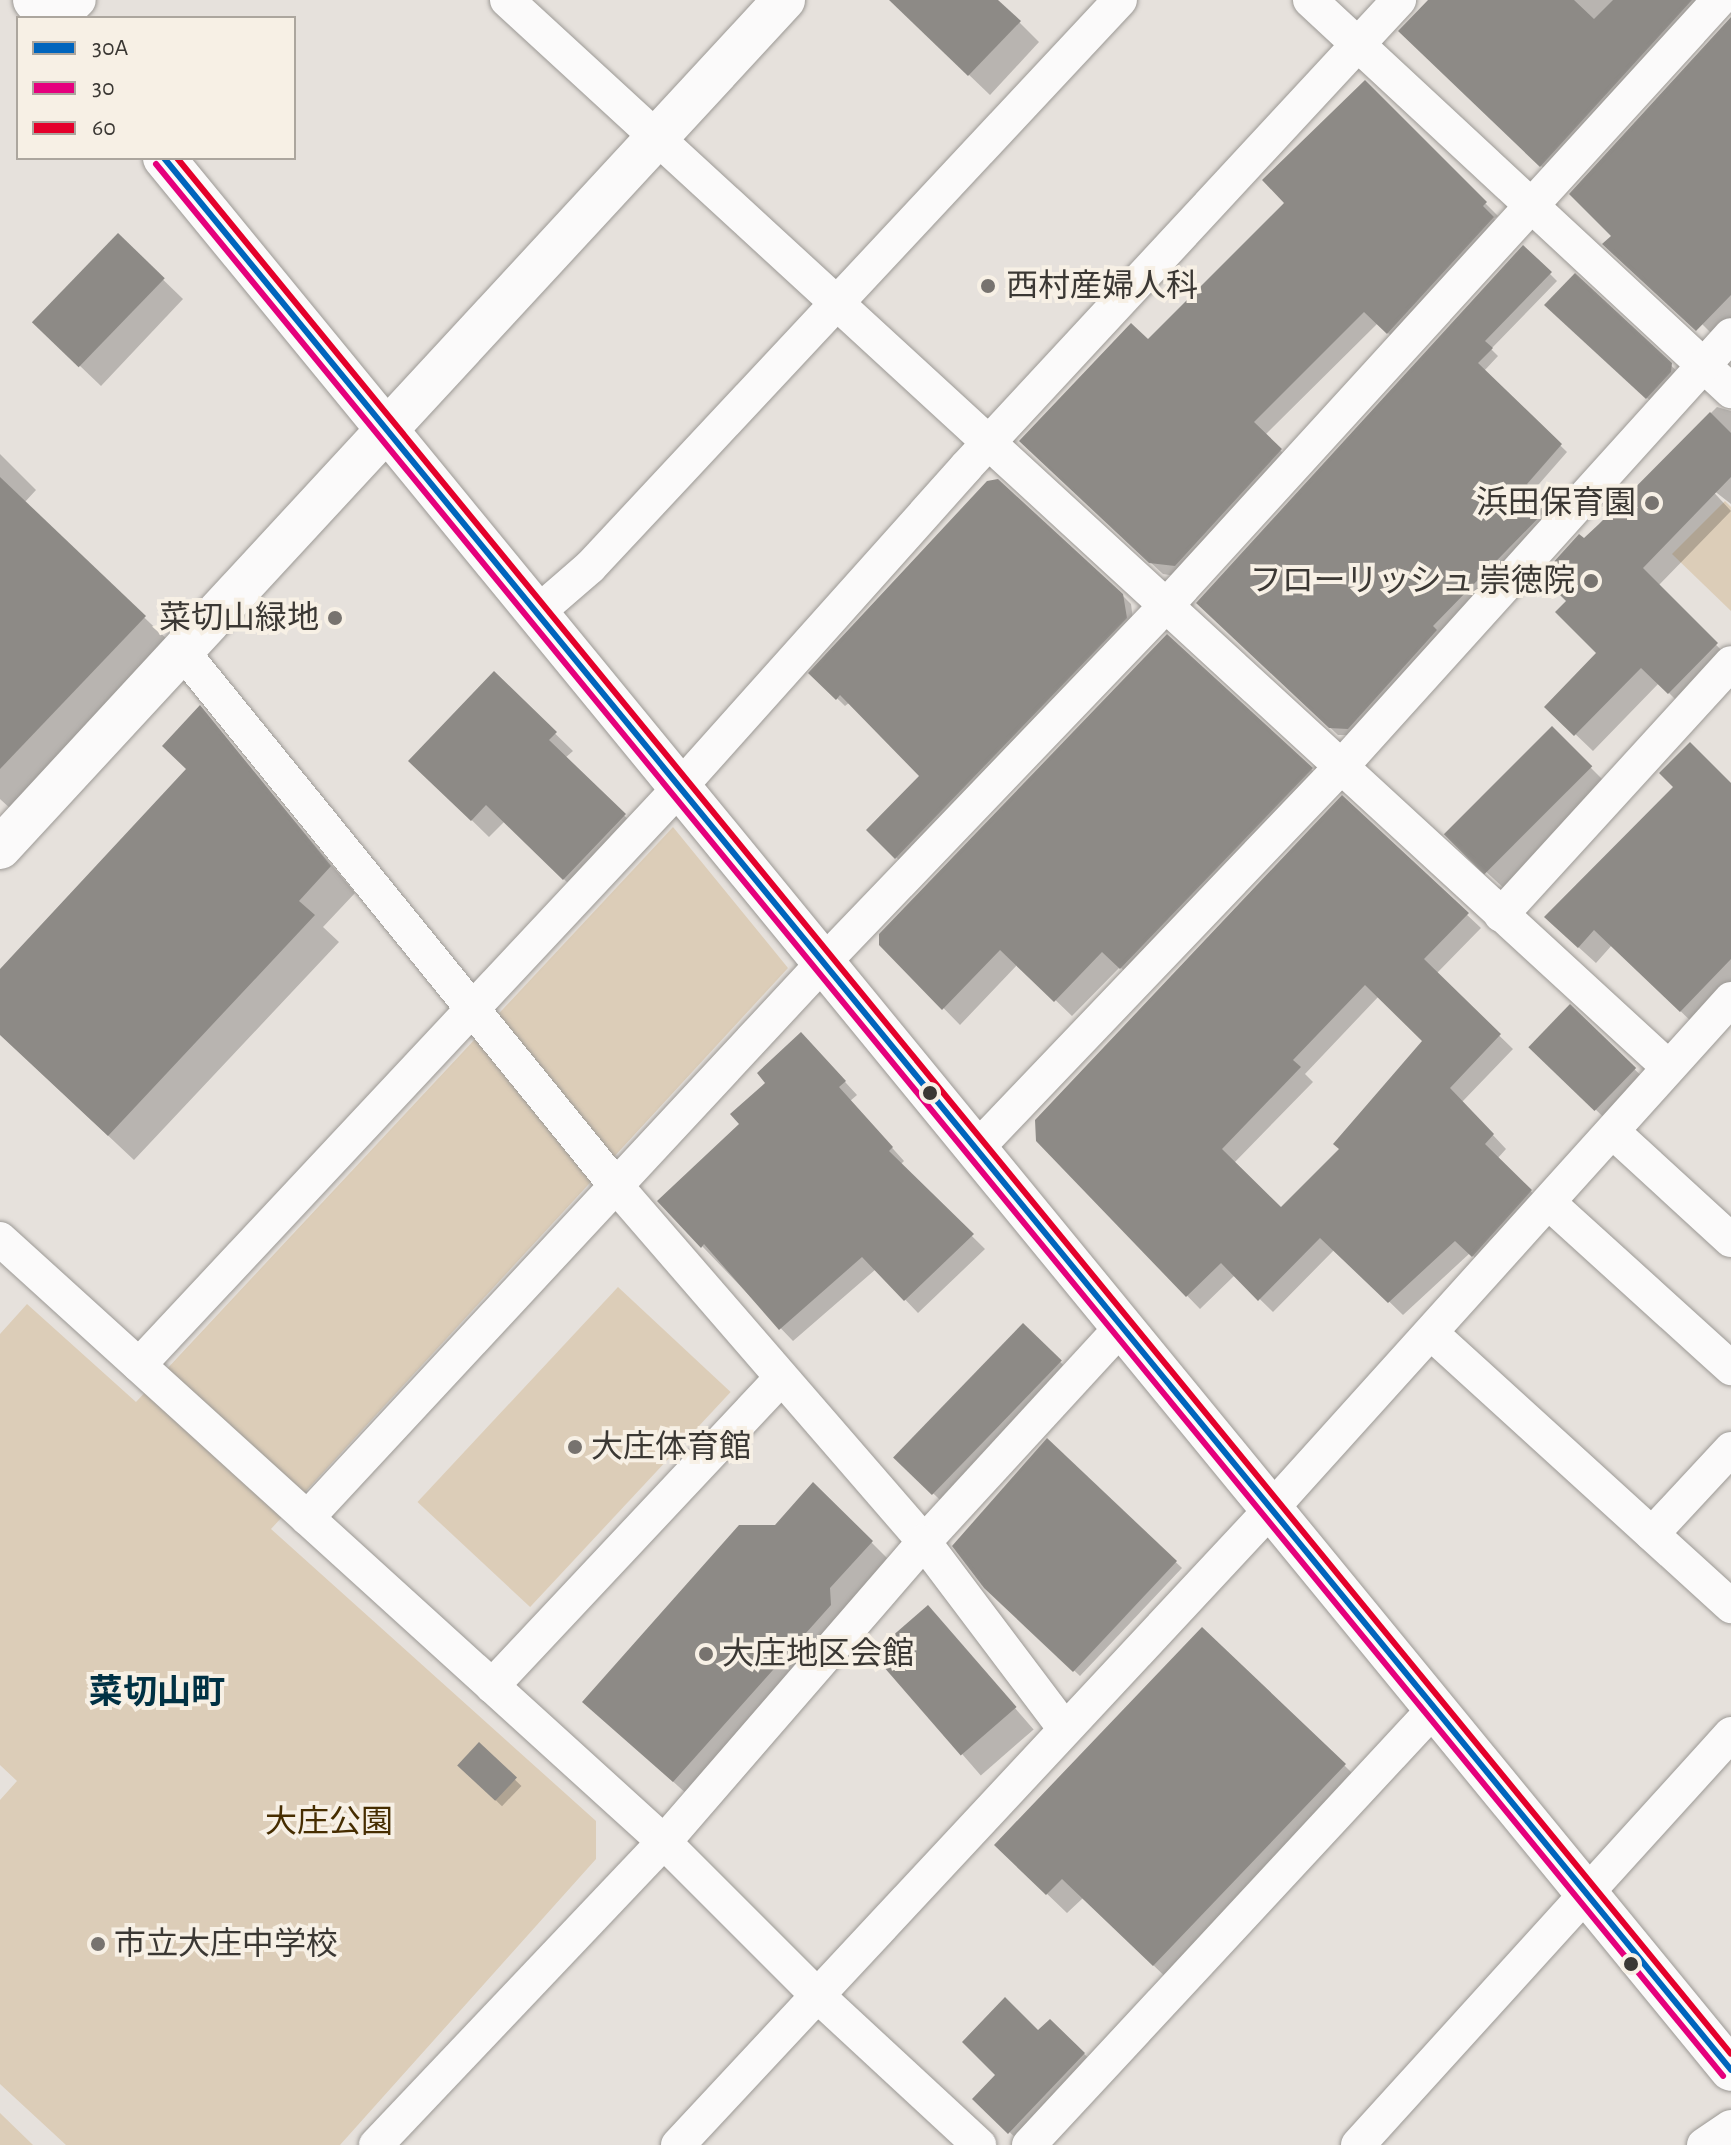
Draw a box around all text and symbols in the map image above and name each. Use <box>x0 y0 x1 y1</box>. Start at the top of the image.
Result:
legend <box>16 16 296 160</box>
text: 30A <box>92 36 128 60</box>
text: 30 <box>92 76 115 100</box>
text: 60 <box>92 116 116 140</box>
place label: 西村産婦人科 <box>1006 267 1198 305</box>
marker: 西村産婦人科 <box>977 275 999 297</box>
place label: 浜田保育園 <box>1476 484 1636 522</box>
marker: 浜田保育園 <box>1643 494 1661 512</box>
place label: フローリッシュ 崇徳院 <box>1250 562 1575 600</box>
marker: フローリッシュ 崇徳院 <box>1582 572 1600 590</box>
place label: 菜切山緑地 <box>159 599 319 637</box>
marker: 菜切山緑地 <box>326 609 344 627</box>
unlabelled marker <box>922 1085 938 1101</box>
place label: 大庄体育館 <box>591 1428 751 1466</box>
marker: 大庄体育館 <box>566 1438 584 1456</box>
place label: 大庄地区会館 <box>722 1635 914 1673</box>
marker: 大庄地区会館 <box>697 1645 715 1663</box>
district label: 菜切山町 <box>89 1674 225 1714</box>
park label: 大庄公園 <box>265 1803 393 1841</box>
place label: 市立大庄中学校 <box>114 1925 338 1963</box>
marker: 市立大庄中学校 <box>89 1935 107 1953</box>
unlabelled marker <box>1623 1956 1639 1972</box>

